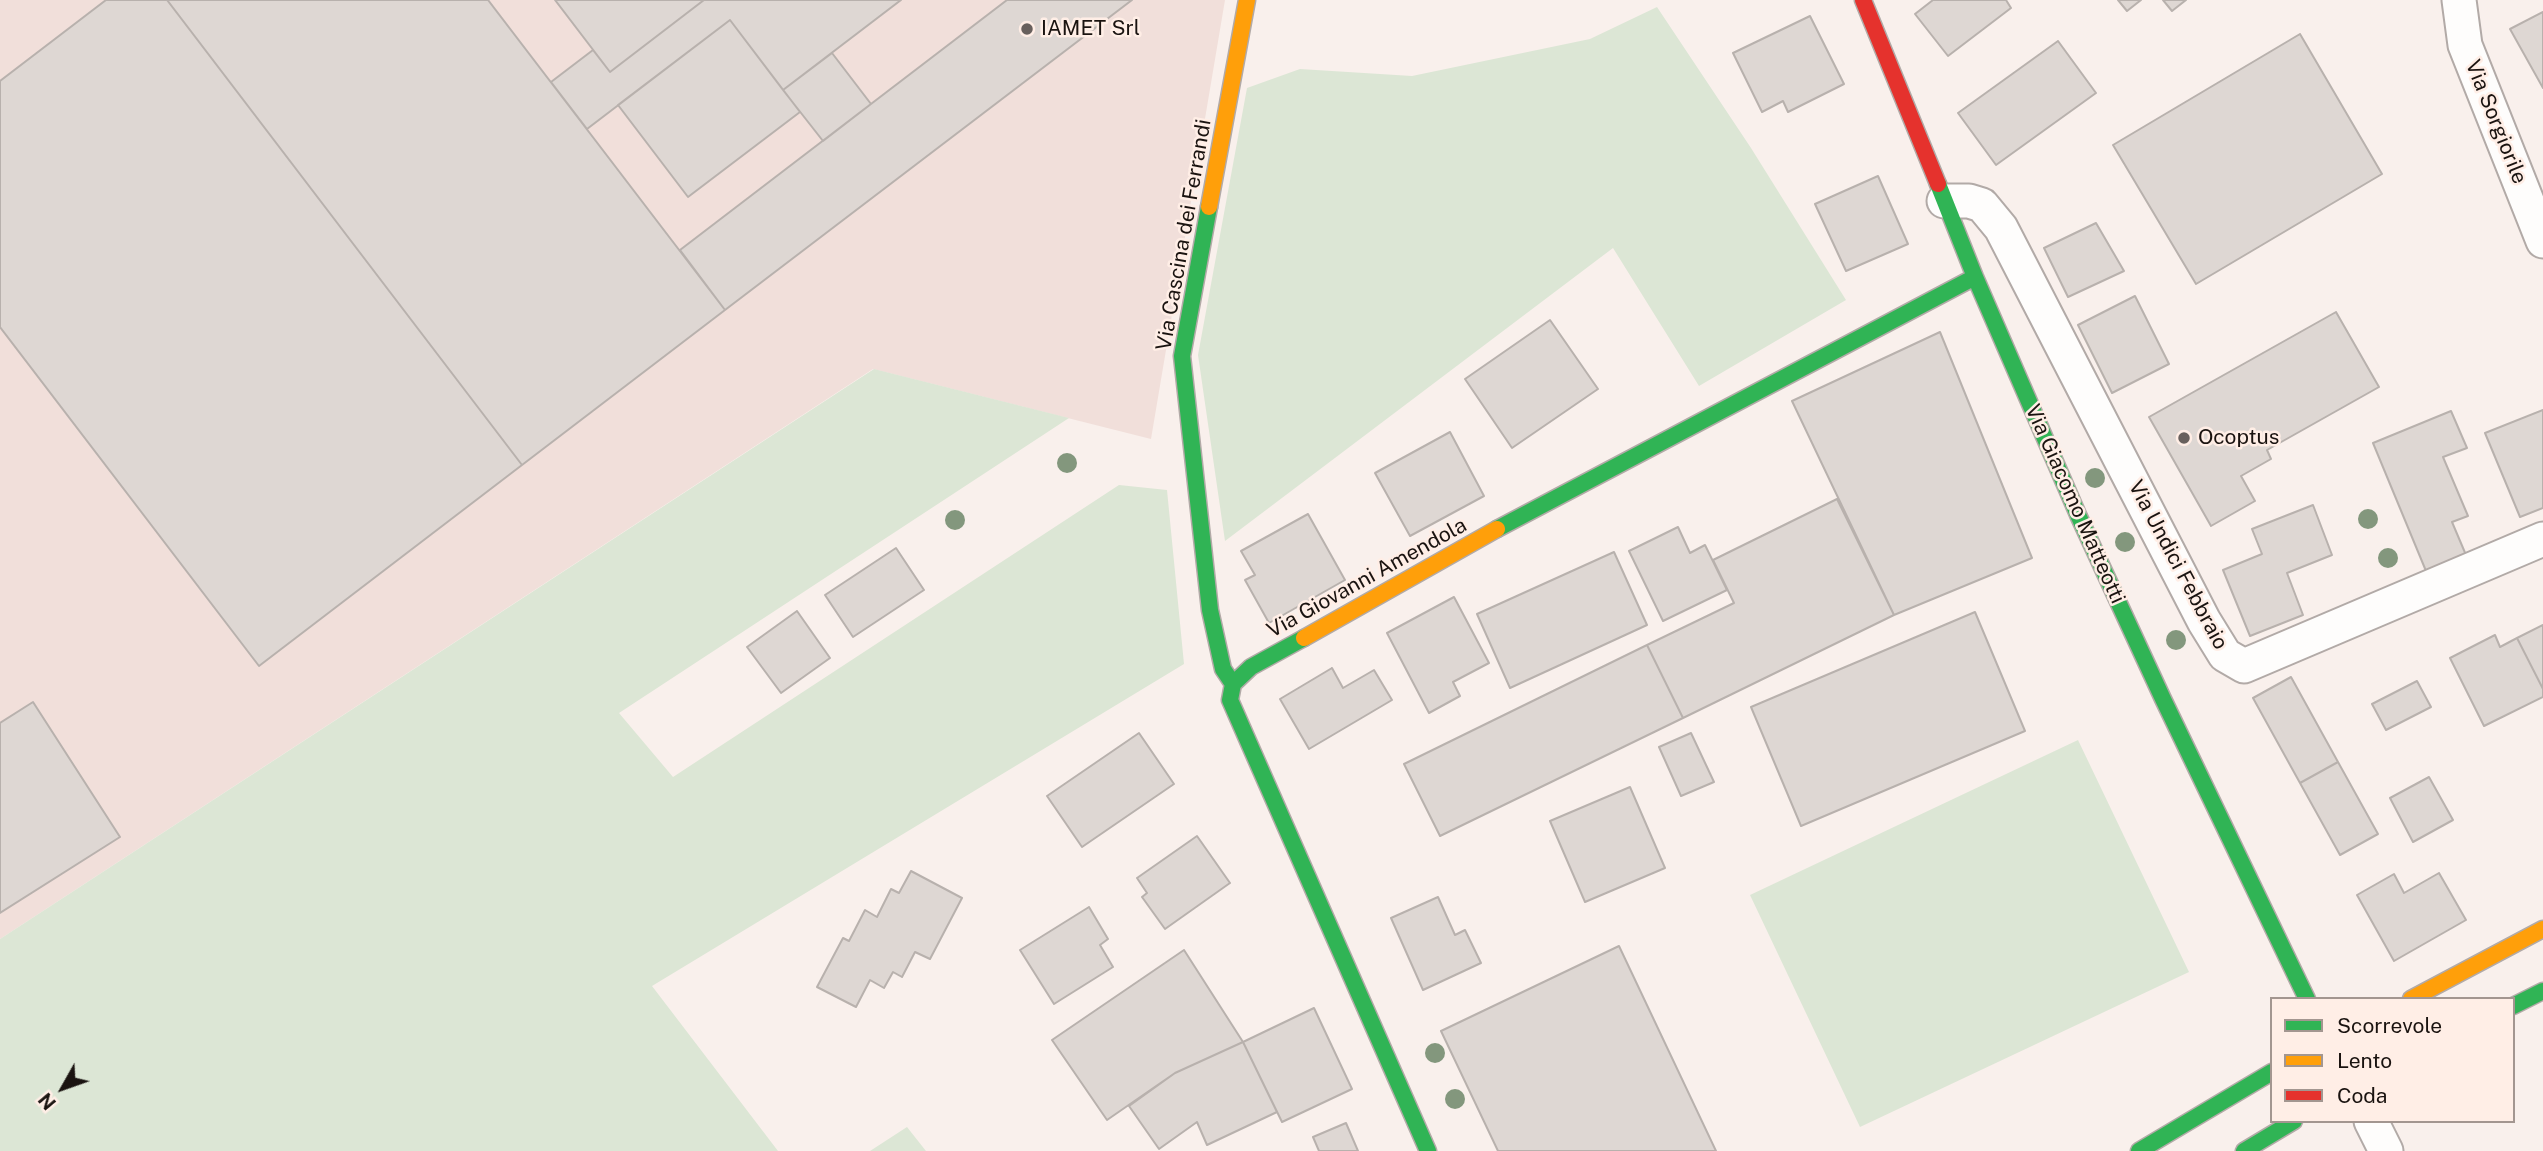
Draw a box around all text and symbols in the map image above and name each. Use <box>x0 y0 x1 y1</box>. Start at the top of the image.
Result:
place label: IAMET Srl <box>1041 16 1140 42</box>
marker: IAMET Srl <box>1019 21 1035 37</box>
street label: Via Sorgiorile <box>2460 56 2532 188</box>
street label: Via Cascina dei Ferrandi <box>1151 117 1217 353</box>
street label: Via Giacomo Matteotti <box>2020 401 2130 607</box>
place label: Ocoptus <box>2198 425 2279 451</box>
marker: Ocoptus <box>2176 430 2192 446</box>
street label: Via Undici Febbraio <box>2123 476 2233 654</box>
street label: Via Giovanni Amendola <box>1263 513 1471 643</box>
legend <box>2270 997 2515 1123</box>
text: Scorrevole <box>2337 1013 2442 1038</box>
text: Lento <box>2337 1048 2392 1073</box>
north arrow <box>28 1053 98 1123</box>
text: Coda <box>2337 1083 2387 1108</box>
text: N <box>34 1089 60 1114</box>

